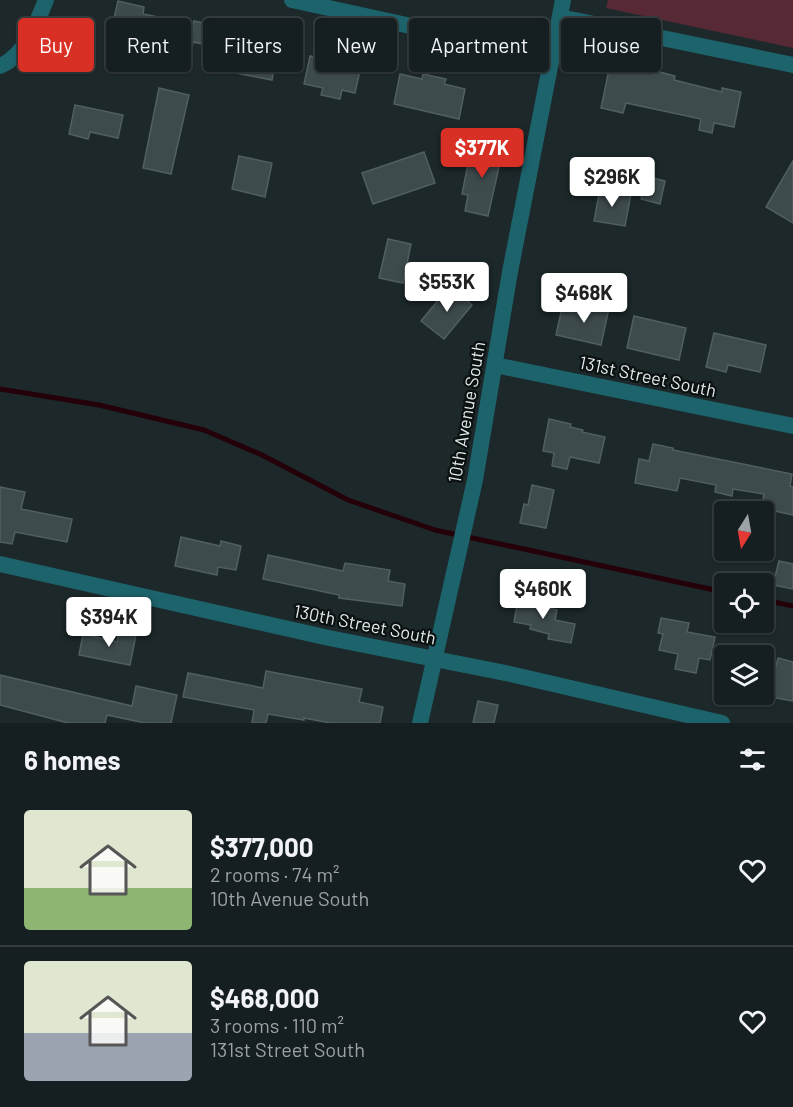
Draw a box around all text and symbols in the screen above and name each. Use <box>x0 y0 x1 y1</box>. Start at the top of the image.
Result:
chip: Buy <box>18 18 94 72</box>
chip: Rent <box>106 18 191 72</box>
chip: Filters <box>203 18 303 72</box>
chip: New <box>315 18 397 72</box>
chip: Apartment <box>409 18 549 72</box>
chip: House <box>561 18 661 72</box>
pin: $377K <box>440 128 524 179</box>
text: $377K <box>455 135 509 159</box>
pin: $296K <box>570 157 654 208</box>
text: $296K <box>584 164 640 188</box>
pin: $553K <box>405 262 489 313</box>
text: $553K <box>419 269 475 293</box>
pin: $468K <box>542 273 626 324</box>
text: $468K <box>555 280 613 304</box>
street label: 10th Avenue South <box>443 339 489 485</box>
street label: 131st Street South <box>577 351 719 401</box>
north arrow <box>714 501 774 561</box>
map controls <box>714 501 774 705</box>
pin: $460K <box>501 569 585 620</box>
button: locate <box>714 573 774 633</box>
text: $460K <box>514 576 572 600</box>
pin: $394K <box>67 597 151 648</box>
street label: 130th Street South <box>292 599 438 649</box>
text: $394K <box>80 604 138 628</box>
button: layers <box>714 645 774 705</box>
icon: filters <box>736 743 769 776</box>
text: 6 homes <box>24 744 121 775</box>
text: $377,000 <box>210 831 314 862</box>
icon: home <box>72 834 144 906</box>
icon: heart <box>736 854 769 887</box>
text: 2 rooms · 74 m² <box>210 862 340 886</box>
text: 10th Avenue South <box>210 886 369 910</box>
text: $468,000 <box>210 982 319 1013</box>
icon: home <box>72 985 144 1057</box>
icon: heart <box>736 1005 769 1038</box>
text: 3 rooms · 110 m² <box>210 1013 344 1037</box>
text: 131st Street South <box>210 1037 365 1061</box>

